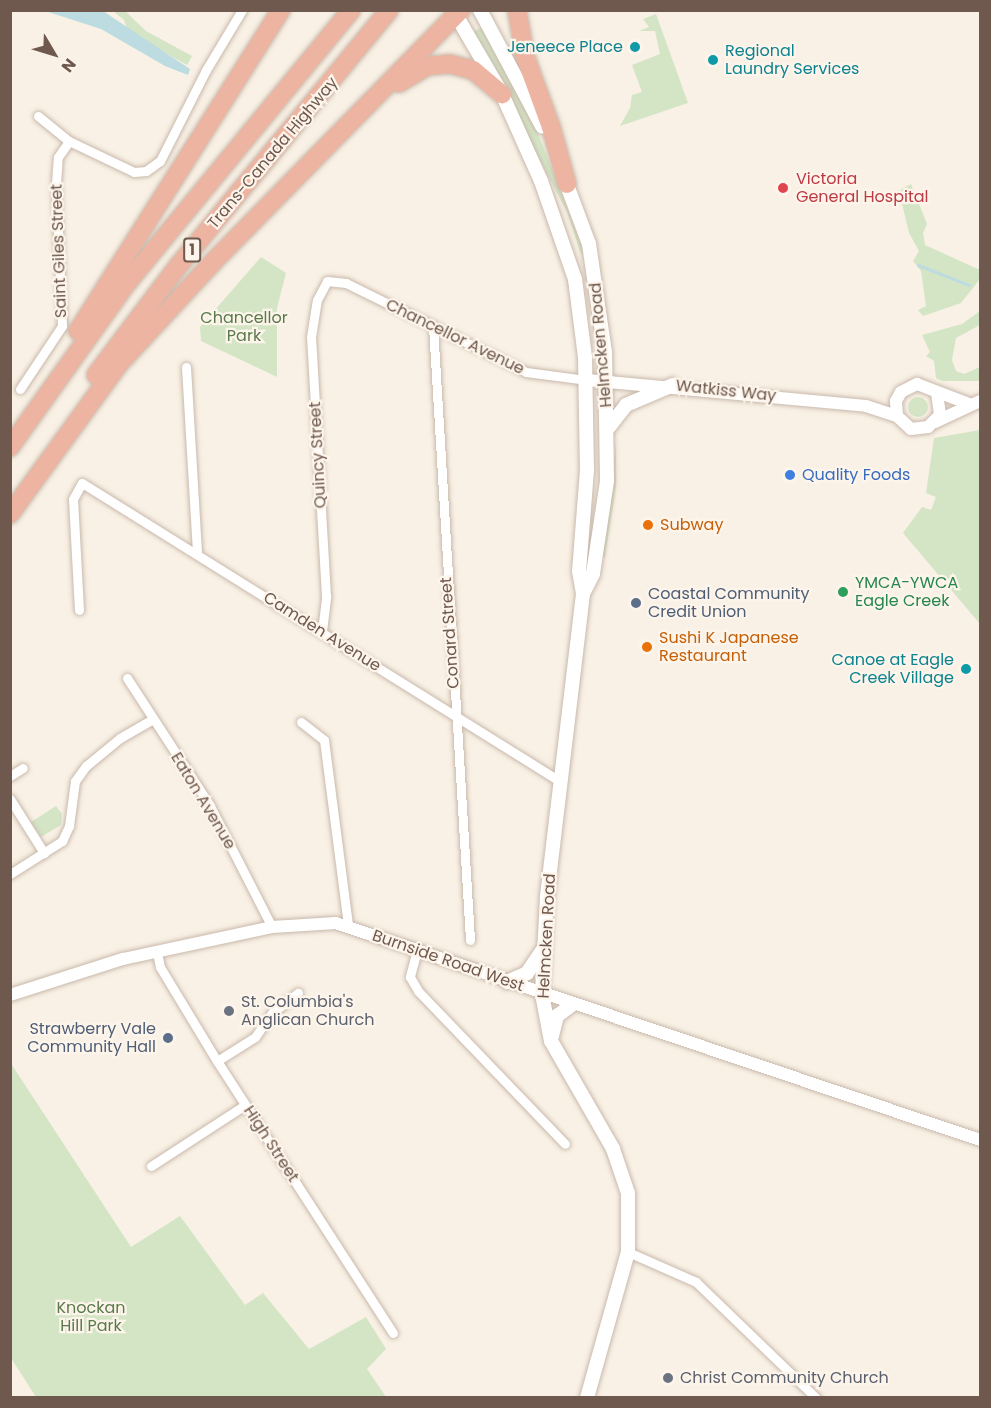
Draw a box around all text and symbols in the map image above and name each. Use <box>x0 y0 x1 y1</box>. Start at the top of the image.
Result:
north arrow <box>24 24 84 84</box>
place label: Jeneece Place <box>507 37 623 57</box>
marker: Jeneece Place <box>628 40 642 54</box>
place label: Regional Laundry Services <box>725 41 859 79</box>
marker: Regional Laundry Services <box>706 53 720 67</box>
text: N <box>56 54 81 77</box>
street label: Trans-Canada Highway <box>204 73 342 233</box>
place label: Victoria General Hospital <box>796 169 929 207</box>
marker: Victoria General Hospital <box>774 179 792 197</box>
street label: Saint Giles Street <box>47 184 71 318</box>
road number: 1 <box>183 238 201 262</box>
street label: Helmcken Road <box>586 282 616 408</box>
street label: Chancellor Avenue <box>383 295 527 379</box>
park label: Chancellor Park <box>200 308 288 346</box>
street label: Watkiss Way <box>675 376 777 406</box>
street label: Quincy Street <box>306 401 330 509</box>
place label: Quality Foods <box>802 465 910 485</box>
marker: Quality Foods <box>783 468 797 482</box>
place label: Subway <box>660 515 723 535</box>
marker: Subway <box>641 518 655 532</box>
place label: YMCA-YWCA Eagle Creek <box>855 573 958 611</box>
street label: Conard Street <box>437 577 463 689</box>
place label: Coastal Community Credit Union <box>648 584 809 622</box>
marker: YMCA-YWCA Eagle Creek <box>836 585 850 599</box>
street label: Camden Avenue <box>260 588 384 676</box>
marker: Coastal Community Credit Union <box>629 596 643 610</box>
place label: Sushi K Japanese Restaurant <box>659 628 799 666</box>
marker: Sushi K Japanese Restaurant <box>640 640 654 654</box>
place label: Canoe at Eagle Creek Village <box>832 650 954 688</box>
marker: Canoe at Eagle Creek Village <box>959 662 973 676</box>
street label: Eaton Avenue <box>167 749 239 853</box>
street label: Helmcken Road <box>534 873 560 999</box>
street label: Burnside Road West <box>370 926 526 996</box>
place label: St. Columbia's Anglican Church <box>241 992 375 1030</box>
marker: St. Columbia's Anglican Church <box>222 1004 236 1018</box>
place label: Strawberry Vale Community Hall <box>27 1019 156 1057</box>
marker: Strawberry Vale Community Hall <box>161 1031 175 1045</box>
street label: High Street <box>239 1102 303 1186</box>
park label: Knockan Hill Park <box>56 1298 126 1336</box>
place label: Christ Community Church <box>680 1368 889 1388</box>
marker: Christ Community Church <box>661 1371 675 1385</box>

